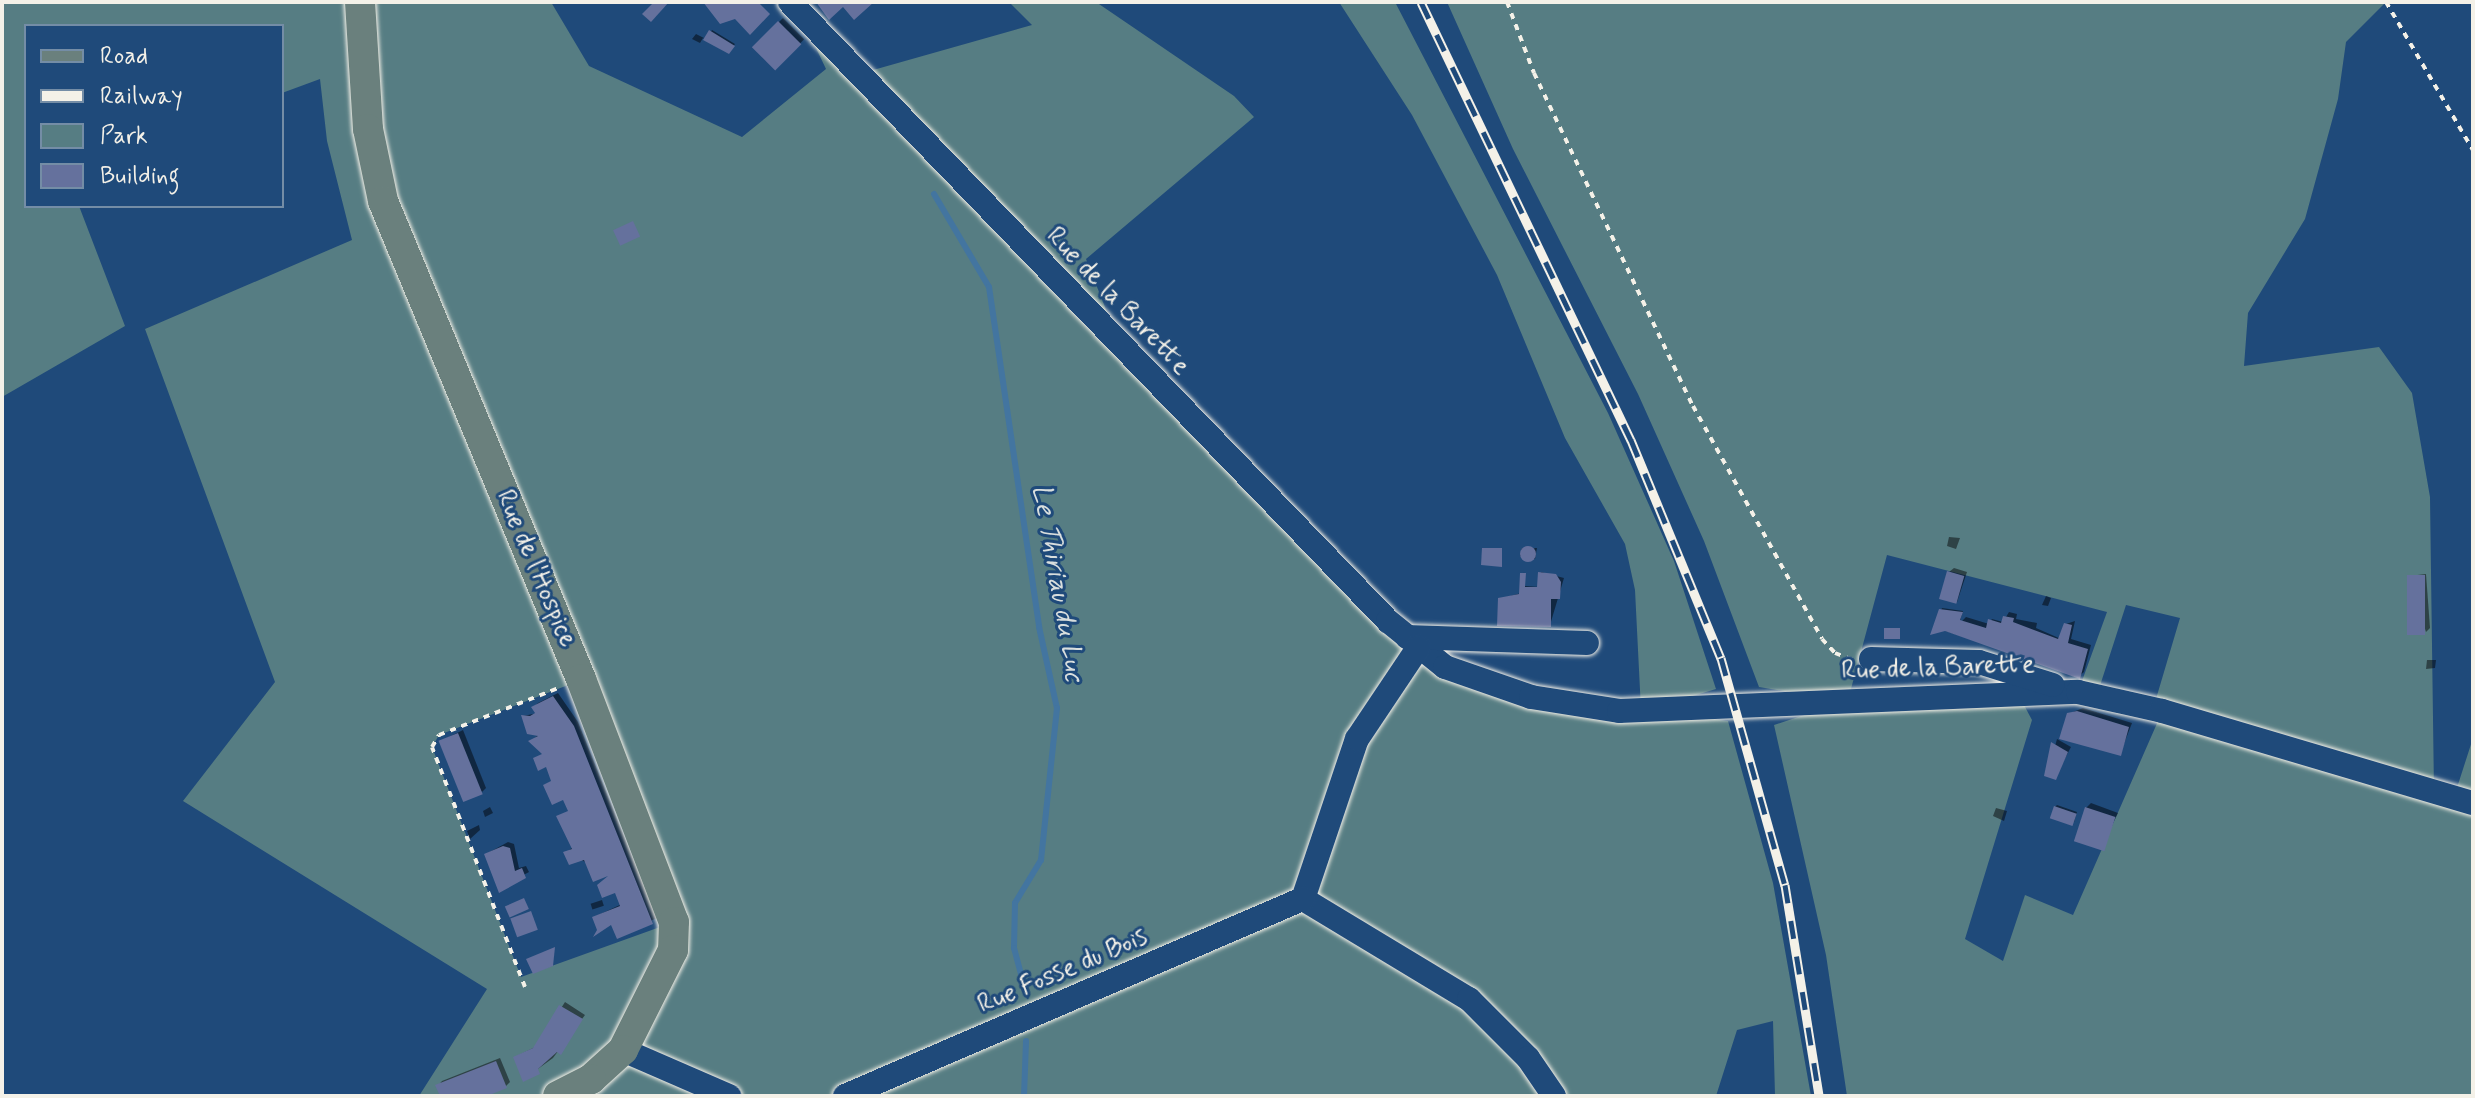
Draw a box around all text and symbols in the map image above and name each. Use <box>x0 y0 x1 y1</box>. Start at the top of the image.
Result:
legend <box>24 24 284 208</box>
text: Road <box>100 41 148 72</box>
text: Railway <box>100 81 183 112</box>
text: Park <box>100 121 148 152</box>
text: Building <box>100 161 180 192</box>
street label: Rue de la Barette <box>1038 221 1196 383</box>
water label: Le Thiriau du Luc <box>1023 479 1091 687</box>
street label: Rue de l'Hospice <box>488 485 582 653</box>
street label: Rue de la Barette <box>1840 650 2036 688</box>
street label: Rue Fosse du Bois <box>971 921 1155 1023</box>

